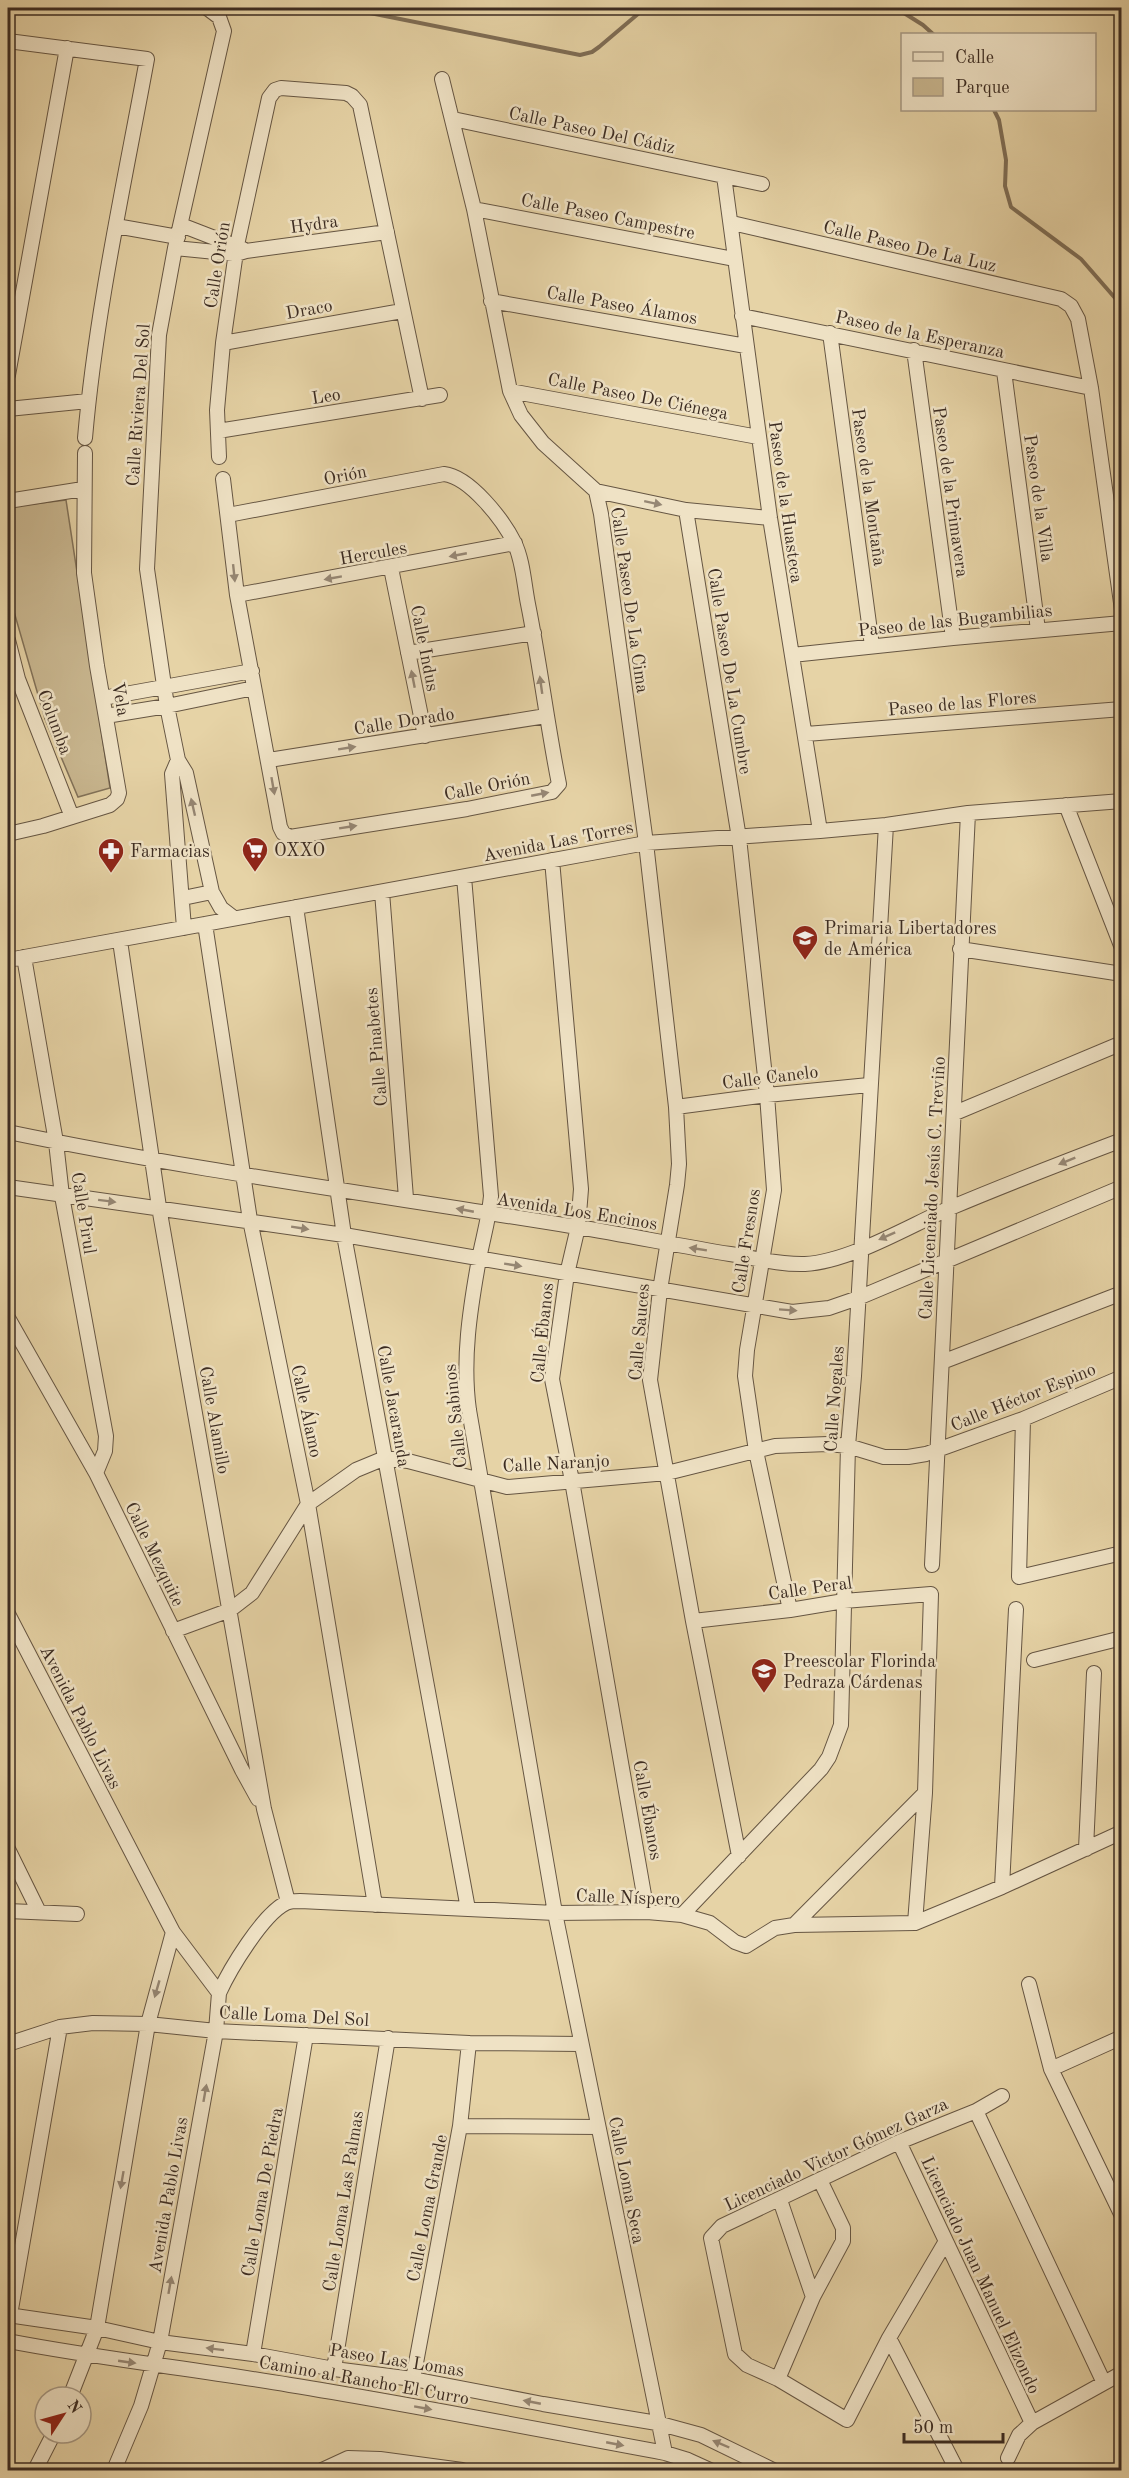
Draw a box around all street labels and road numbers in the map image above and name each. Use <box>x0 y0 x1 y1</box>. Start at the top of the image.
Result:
street label: Calle Paseo Del Cádiz <box>507 105 677 157</box>
street label: Calle Paseo Campestre <box>519 191 696 243</box>
street label: Hydra <box>289 213 340 237</box>
street label: Calle Paseo De La Luz <box>821 218 998 276</box>
street label: Calle Orión <box>202 220 234 310</box>
street label: Calle Paseo Álamos <box>545 280 700 328</box>
street label: Draco <box>284 297 334 323</box>
street label: Paseo de la Esperanza <box>834 308 1006 362</box>
street label: Calle Riviera Del Sol <box>124 323 154 487</box>
street label: Calle Paseo De Ciénega <box>546 371 730 423</box>
street label: Leo <box>310 386 342 408</box>
street label: Paseo de la Primavera <box>929 406 971 579</box>
street label: Paseo de la Montaña <box>848 407 888 567</box>
street label: Paseo de la Huasteca <box>765 420 805 585</box>
street label: Paseo de la Villa <box>1020 433 1056 563</box>
street label: Orión <box>322 463 369 489</box>
street label: Calle Paseo De La Cima <box>607 506 651 695</box>
street label: Hercules <box>338 539 409 569</box>
street label: Calle Paseo De La Cumbre <box>704 567 754 776</box>
street label: Paseo de las Bugambilias <box>857 602 1053 640</box>
street label: Calle Indus <box>407 603 441 693</box>
street label: Vela <box>108 681 132 718</box>
street label: Columba <box>34 687 75 757</box>
street label: Paseo de las Flores <box>887 689 1037 719</box>
street label: Calle Dorado <box>353 705 456 739</box>
street label: Calle Orión <box>443 770 532 804</box>
street label: Avenida Las Torres <box>482 819 635 865</box>
street label: Calle Pinabetes <box>363 986 391 1107</box>
street label: Calle Licenciado Jesús C. Treviño <box>917 1056 949 1320</box>
street label: Calle Canelo <box>721 1063 819 1093</box>
street label: Calle Pirul <box>68 1171 98 1256</box>
street label: Calle Fresnos <box>730 1187 764 1295</box>
street label: Avenida Los Encinos <box>495 1190 659 1234</box>
street label: Calle Ébanos <box>525 1281 557 1384</box>
street label: Calle Sauces <box>627 1283 653 1381</box>
street label: Calle Jacaranda <box>373 1344 413 1469</box>
street label: Calle Nogales <box>822 1345 848 1453</box>
street label: Calle Héctor Espino <box>948 1361 1099 1435</box>
street label: Calle Álamo <box>287 1362 329 1459</box>
street label: Calle Sabinos <box>442 1363 470 1469</box>
street label: Calle Alamillo <box>196 1365 232 1476</box>
street label: Calle Naranjo <box>502 1452 610 1476</box>
street label: Calle Mezquite <box>121 1500 187 1609</box>
street label: Calle Peral <box>767 1574 853 1604</box>
street label: Avenida Pablo Livas <box>36 1643 124 1792</box>
street label: Calle Ébanos <box>629 1758 669 1862</box>
street label: Calle Níspero <box>575 1887 681 1909</box>
street label: Calle Loma Del Sol <box>218 2004 370 2030</box>
street label: Licenciado Victor Gómez Garza <box>722 2095 951 2215</box>
street label: Calle Loma De Piedra <box>239 2106 287 2278</box>
street label: Calle Loma Las Palmas <box>321 2109 367 2293</box>
street label: Avenida Pablo Livas <box>146 2115 192 2275</box>
street label: Calle Loma Seca <box>605 2115 647 2246</box>
street label: Calle Loma Grande <box>405 2133 451 2283</box>
street label: Licenciado Juan Manuel Elizondo <box>917 2154 1043 2397</box>
street label: Paseo Las Lomas <box>328 2341 466 2381</box>
street label: Camino al Rancho El Curro <box>257 2354 471 2408</box>

